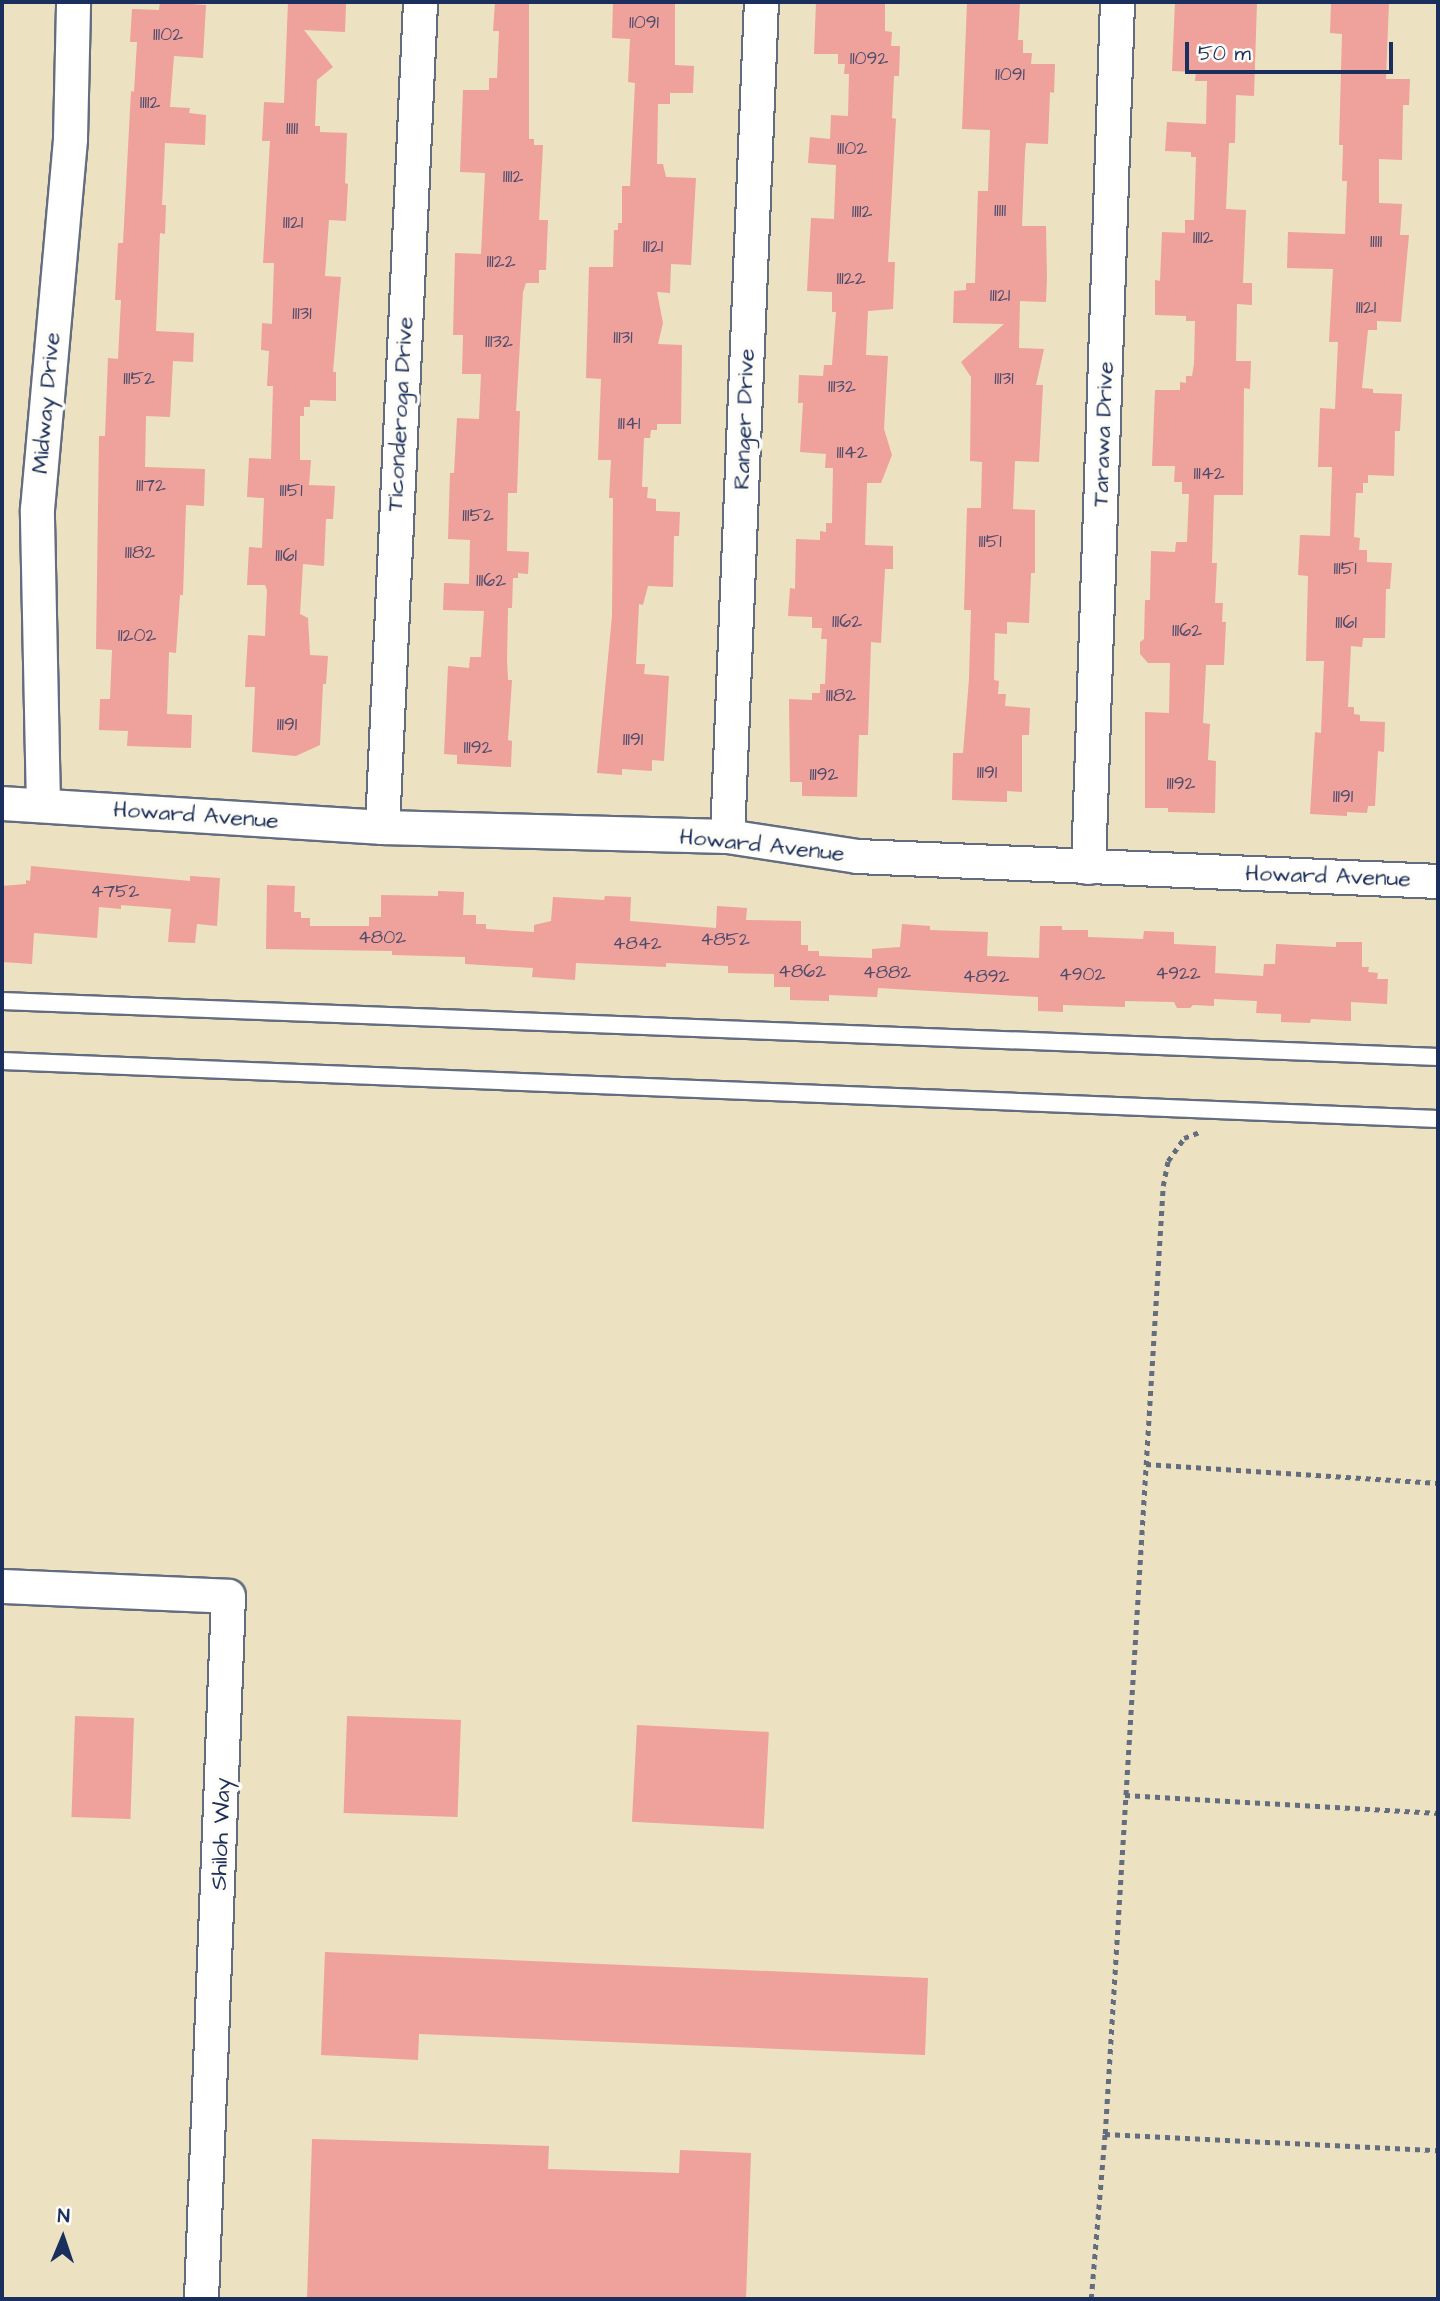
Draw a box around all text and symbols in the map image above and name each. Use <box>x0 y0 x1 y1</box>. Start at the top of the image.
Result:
house number: 11091 <box>629 12 659 34</box>
house number: 11102 <box>153 24 183 46</box>
scale bar <box>1188 28 1396 72</box>
text: 50 m <box>1198 39 1251 68</box>
house number: 11092 <box>850 48 888 70</box>
house number: 11091 <box>995 64 1025 86</box>
house number: 11112 <box>140 92 160 114</box>
house number: 11111 <box>286 118 298 140</box>
house number: 11102 <box>837 138 867 160</box>
house number: 11112 <box>503 166 523 188</box>
house number: 11111 <box>994 200 1006 222</box>
house number: 11112 <box>852 201 872 223</box>
house number: 11121 <box>283 212 303 234</box>
house number: 11112 <box>1193 227 1213 249</box>
house number: 11111 <box>1370 231 1382 253</box>
house number: 11121 <box>643 236 663 258</box>
house number: 11122 <box>486 251 516 273</box>
house number: 11122 <box>836 268 866 290</box>
house number: 11121 <box>990 285 1010 307</box>
house number: 11121 <box>1356 297 1376 319</box>
house number: 11131 <box>292 303 312 325</box>
street label: Ticonderoga Drive <box>381 316 419 512</box>
house number: 11131 <box>613 327 633 349</box>
street label: Midway Drive <box>26 331 66 475</box>
house number: 11132 <box>485 331 513 353</box>
street label: Ranger Drive <box>728 348 760 490</box>
street label: Tarawa Drive <box>1087 361 1119 507</box>
house number: 11152 <box>123 368 155 390</box>
house number: 11131 <box>994 368 1014 390</box>
house number: 11132 <box>828 376 856 398</box>
house number: 11141 <box>618 413 640 435</box>
house number: 11142 <box>836 442 868 464</box>
house number: 11142 <box>1193 463 1225 485</box>
house number: 11172 <box>136 475 166 497</box>
house number: 11151 <box>279 480 303 502</box>
house number: 11152 <box>462 505 494 527</box>
house number: 11151 <box>978 531 1002 553</box>
house number: 11182 <box>125 542 155 564</box>
house number: 11161 <box>275 545 297 567</box>
house number: 11151 <box>1333 558 1357 580</box>
house number: 11162 <box>476 570 506 592</box>
house number: 11162 <box>832 611 862 633</box>
house number: 11161 <box>1335 612 1357 634</box>
house number: 11162 <box>1172 620 1202 642</box>
house number: 11202 <box>118 625 156 647</box>
house number: 11182 <box>826 685 856 707</box>
house number: 11191 <box>277 714 297 736</box>
house number: 11191 <box>623 729 643 751</box>
house number: 11192 <box>464 737 492 759</box>
house number: 11191 <box>977 762 997 784</box>
house number: 11192 <box>810 764 838 786</box>
house number: 11192 <box>1167 773 1195 795</box>
house number: 11191 <box>1333 786 1353 808</box>
street label: Howard Avenue <box>112 795 280 835</box>
street label: Howard Avenue <box>678 823 846 867</box>
street label: Howard Avenue <box>1245 859 1411 893</box>
house number: 4752 <box>91 881 139 903</box>
house number: 4802 <box>358 927 406 949</box>
house number: 4852 <box>700 929 750 951</box>
house number: 4842 <box>612 933 662 955</box>
house number: 4862 <box>778 961 826 983</box>
house number: 4882 <box>863 962 911 984</box>
house number: 4922 <box>1155 963 1201 985</box>
house number: 4902 <box>1059 964 1105 986</box>
house number: 4892 <box>963 966 1009 988</box>
street label: Shiloh Way <box>205 1777 237 1891</box>
north arrow <box>28 2203 98 2273</box>
text: N <box>57 2203 70 2230</box>

